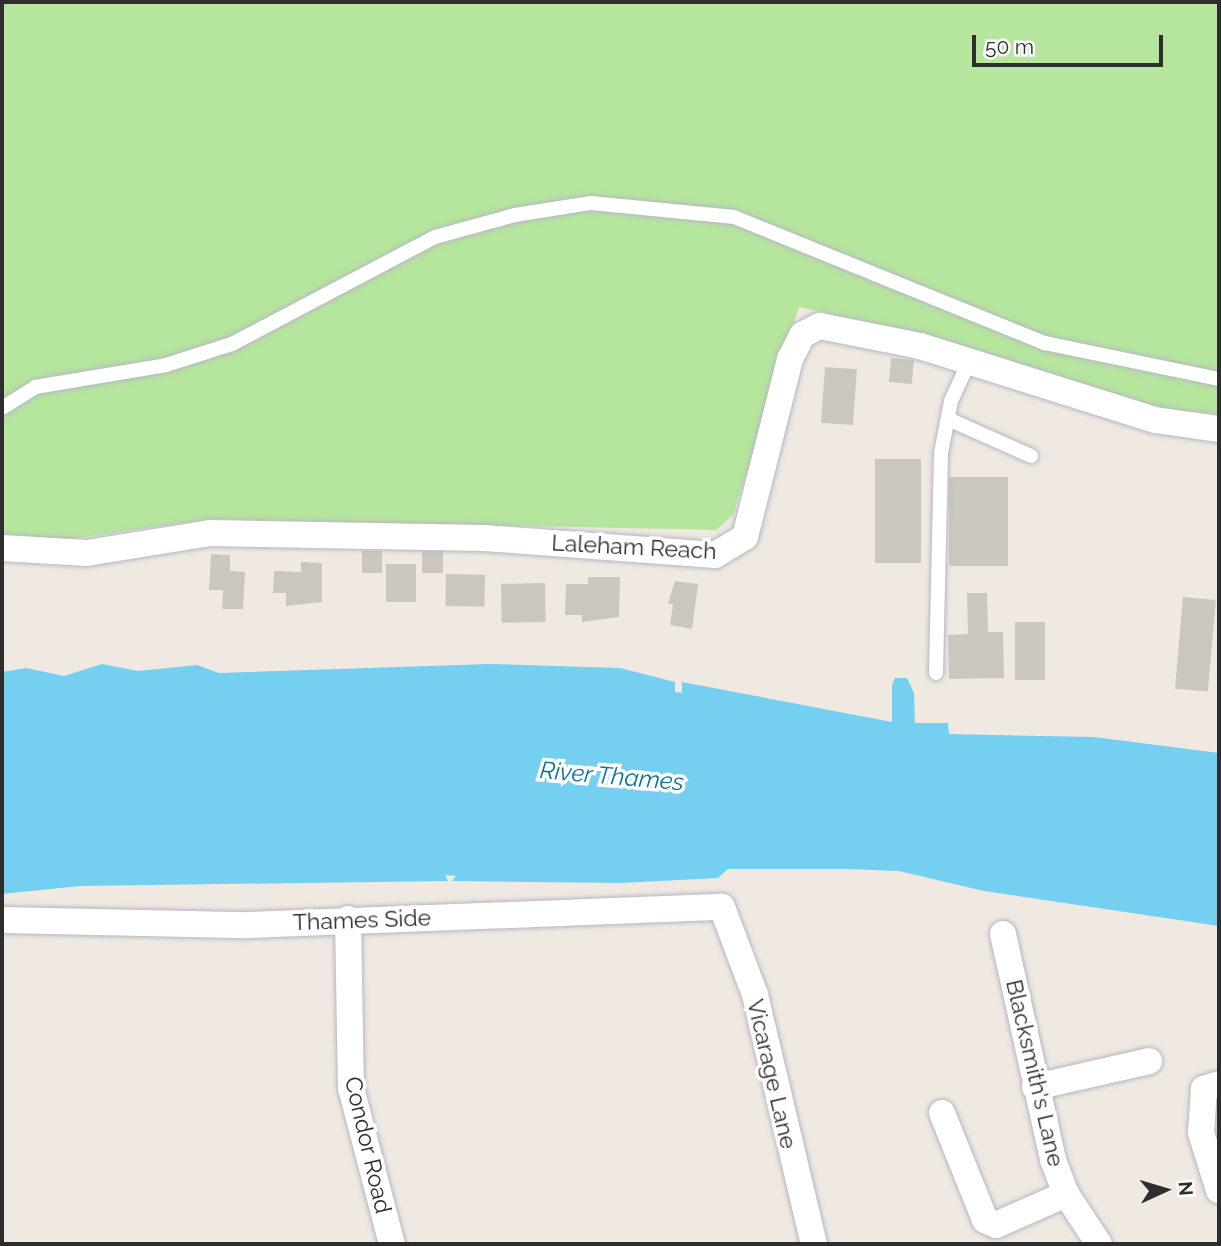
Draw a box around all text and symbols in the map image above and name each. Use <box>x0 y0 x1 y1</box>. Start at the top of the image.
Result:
scale bar <box>976 21 1167 65</box>
text: 50 m <box>985 34 1034 59</box>
street label: Laleham Reach <box>551 529 717 565</box>
water label: River Thames <box>538 755 686 797</box>
street label: Thames Side <box>292 904 432 936</box>
street label: Blacksmith's Lane <box>1000 977 1070 1169</box>
street label: Vicarage Lane <box>741 996 803 1152</box>
street label: Condor Road <box>339 1074 397 1216</box>
north arrow <box>1130 1155 1200 1225</box>
text: N <box>1174 1181 1197 1197</box>

